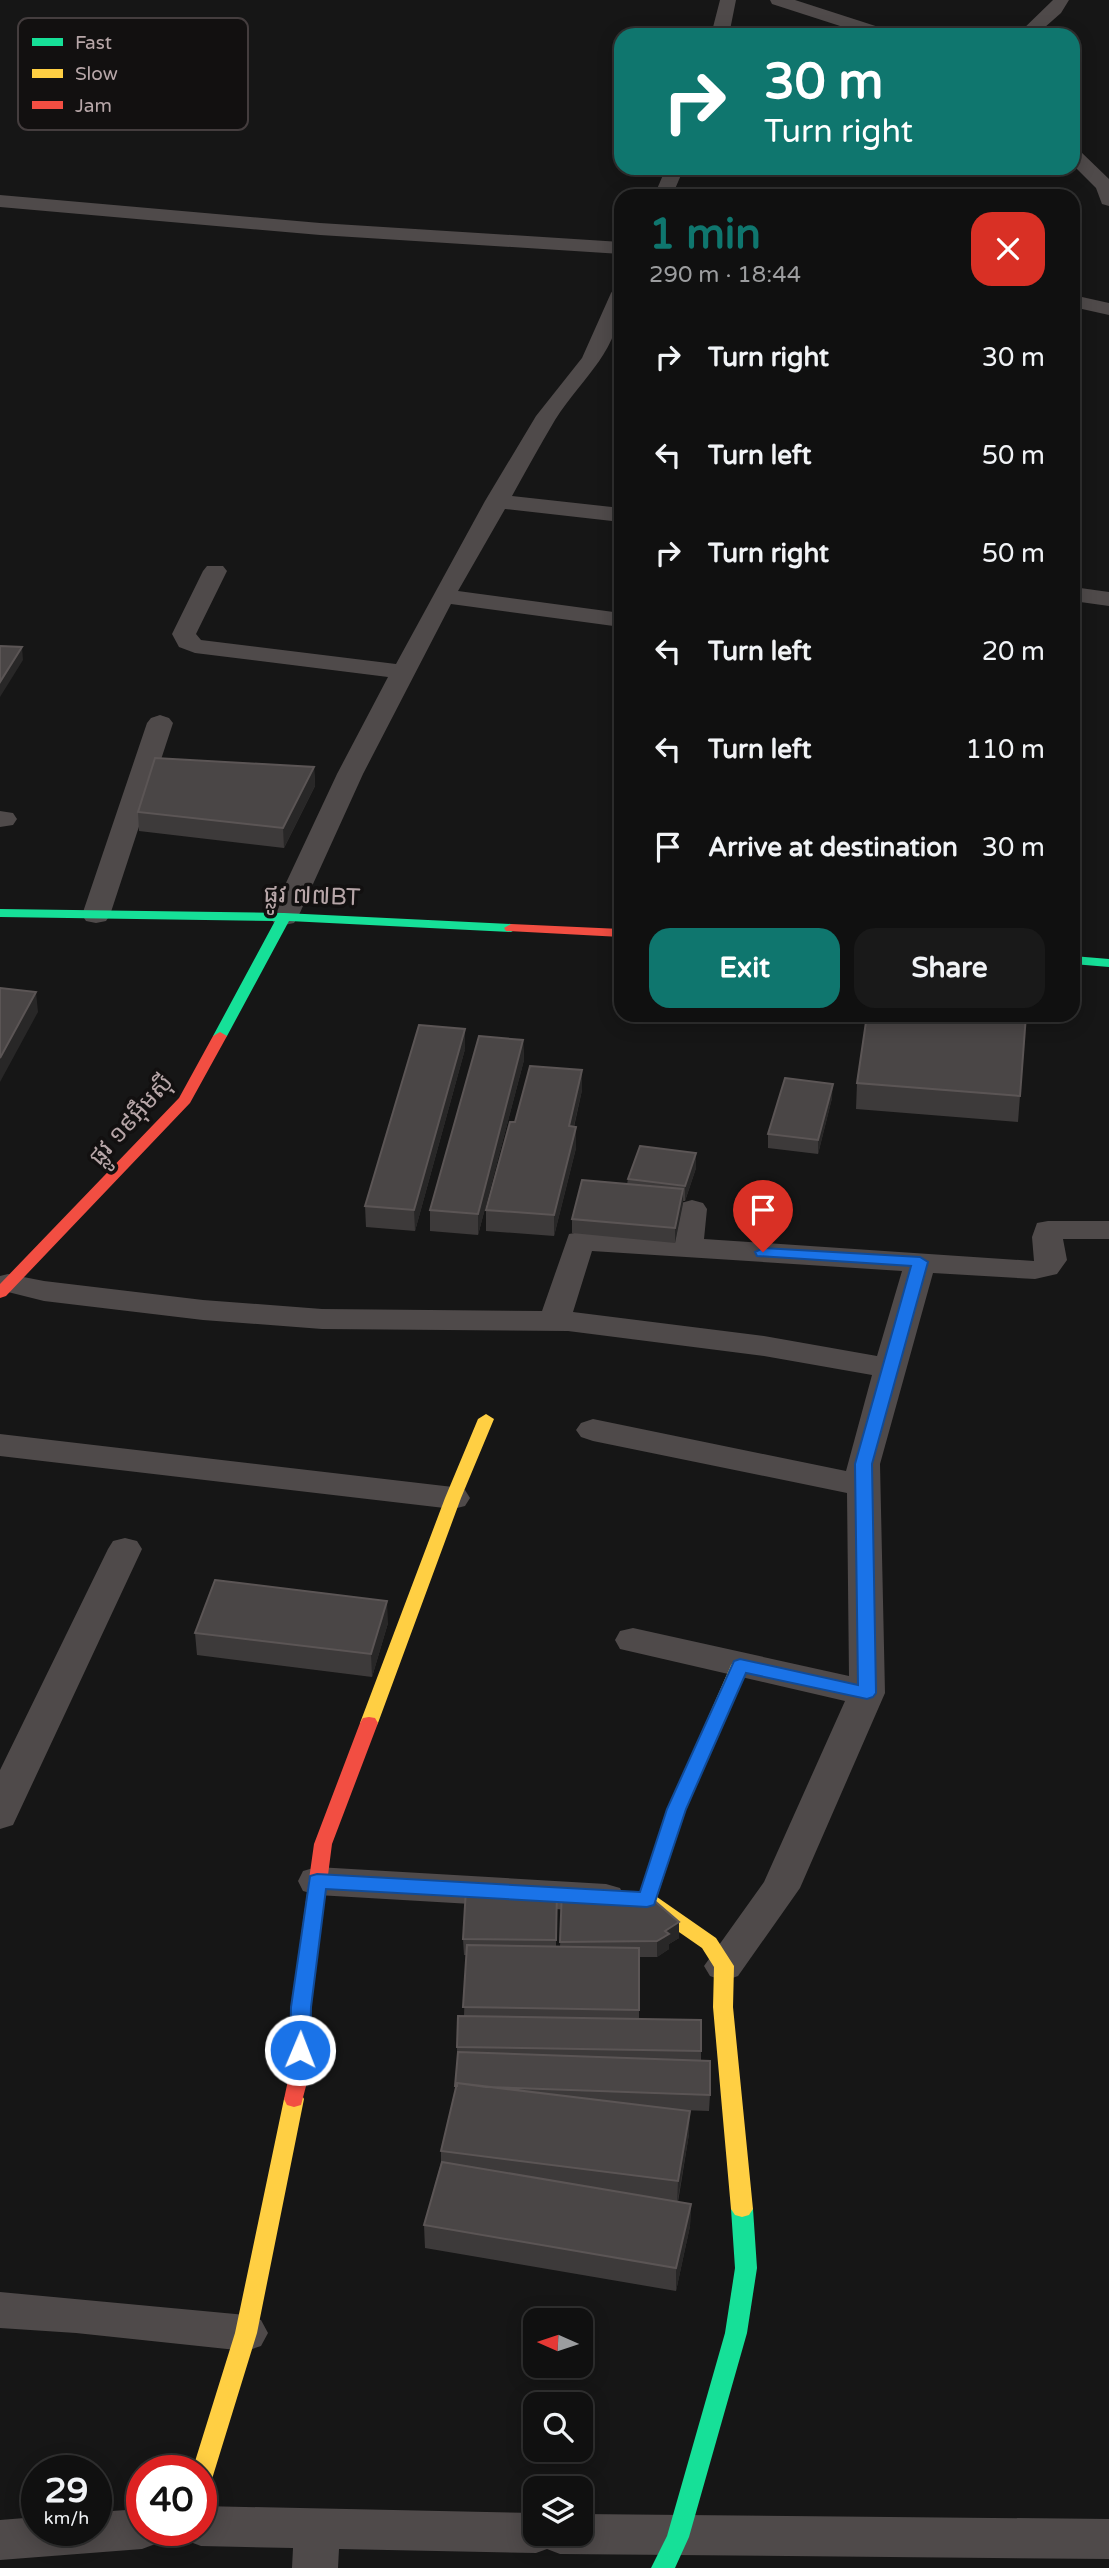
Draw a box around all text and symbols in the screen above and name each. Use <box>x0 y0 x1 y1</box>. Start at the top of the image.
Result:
legend <box>18 18 248 130</box>
text: Fast <box>75 32 112 54</box>
text: 30 m <box>764 53 883 112</box>
icon: right <box>649 56 740 147</box>
text: Slow <box>75 63 118 85</box>
text: Jam <box>75 95 112 117</box>
text: Turn right <box>764 113 913 151</box>
text: 1 min <box>649 209 761 260</box>
button: close <box>971 212 1045 286</box>
text: 290 m · 18:44 <box>649 261 801 289</box>
icon: right <box>649 338 687 376</box>
text: Turn right <box>708 342 829 373</box>
text: 30 m <box>982 342 1045 373</box>
icon: left <box>649 436 687 474</box>
text: Turn left <box>708 440 811 471</box>
text: 50 m <box>982 440 1045 471</box>
icon: right <box>649 534 687 572</box>
text: Turn right <box>708 538 829 569</box>
text: 50 m <box>982 538 1045 569</box>
icon: left <box>649 632 687 670</box>
text: Turn left <box>708 636 811 667</box>
text: 20 m <box>982 636 1045 667</box>
icon: left <box>649 730 687 768</box>
text: Turn left <box>708 734 811 765</box>
text: 110 m <box>965 734 1045 765</box>
icon: arrive <box>649 828 687 866</box>
text: Arrive at destination <box>708 832 958 863</box>
text: 30 m <box>982 832 1045 863</box>
street label: ផ្លូវ ៧៧BT <box>263 880 361 919</box>
button: Exit <box>649 928 840 1008</box>
button: Share <box>854 928 1045 1008</box>
street label: ផ្លូវ ១៩អ៊ឹមស៊ី <box>82 1068 185 1176</box>
pin <box>733 1180 793 1252</box>
icon: arrive <box>744 1191 782 1229</box>
position arrow <box>263 2013 337 2087</box>
north arrow <box>523 2308 593 2378</box>
map controls <box>523 2308 593 2546</box>
button: search <box>523 2392 593 2462</box>
speed limit sign: 40 <box>126 2455 217 2546</box>
text: 29 <box>45 2470 88 2512</box>
button: layers <box>523 2476 593 2546</box>
text: km/h <box>44 2507 89 2529</box>

